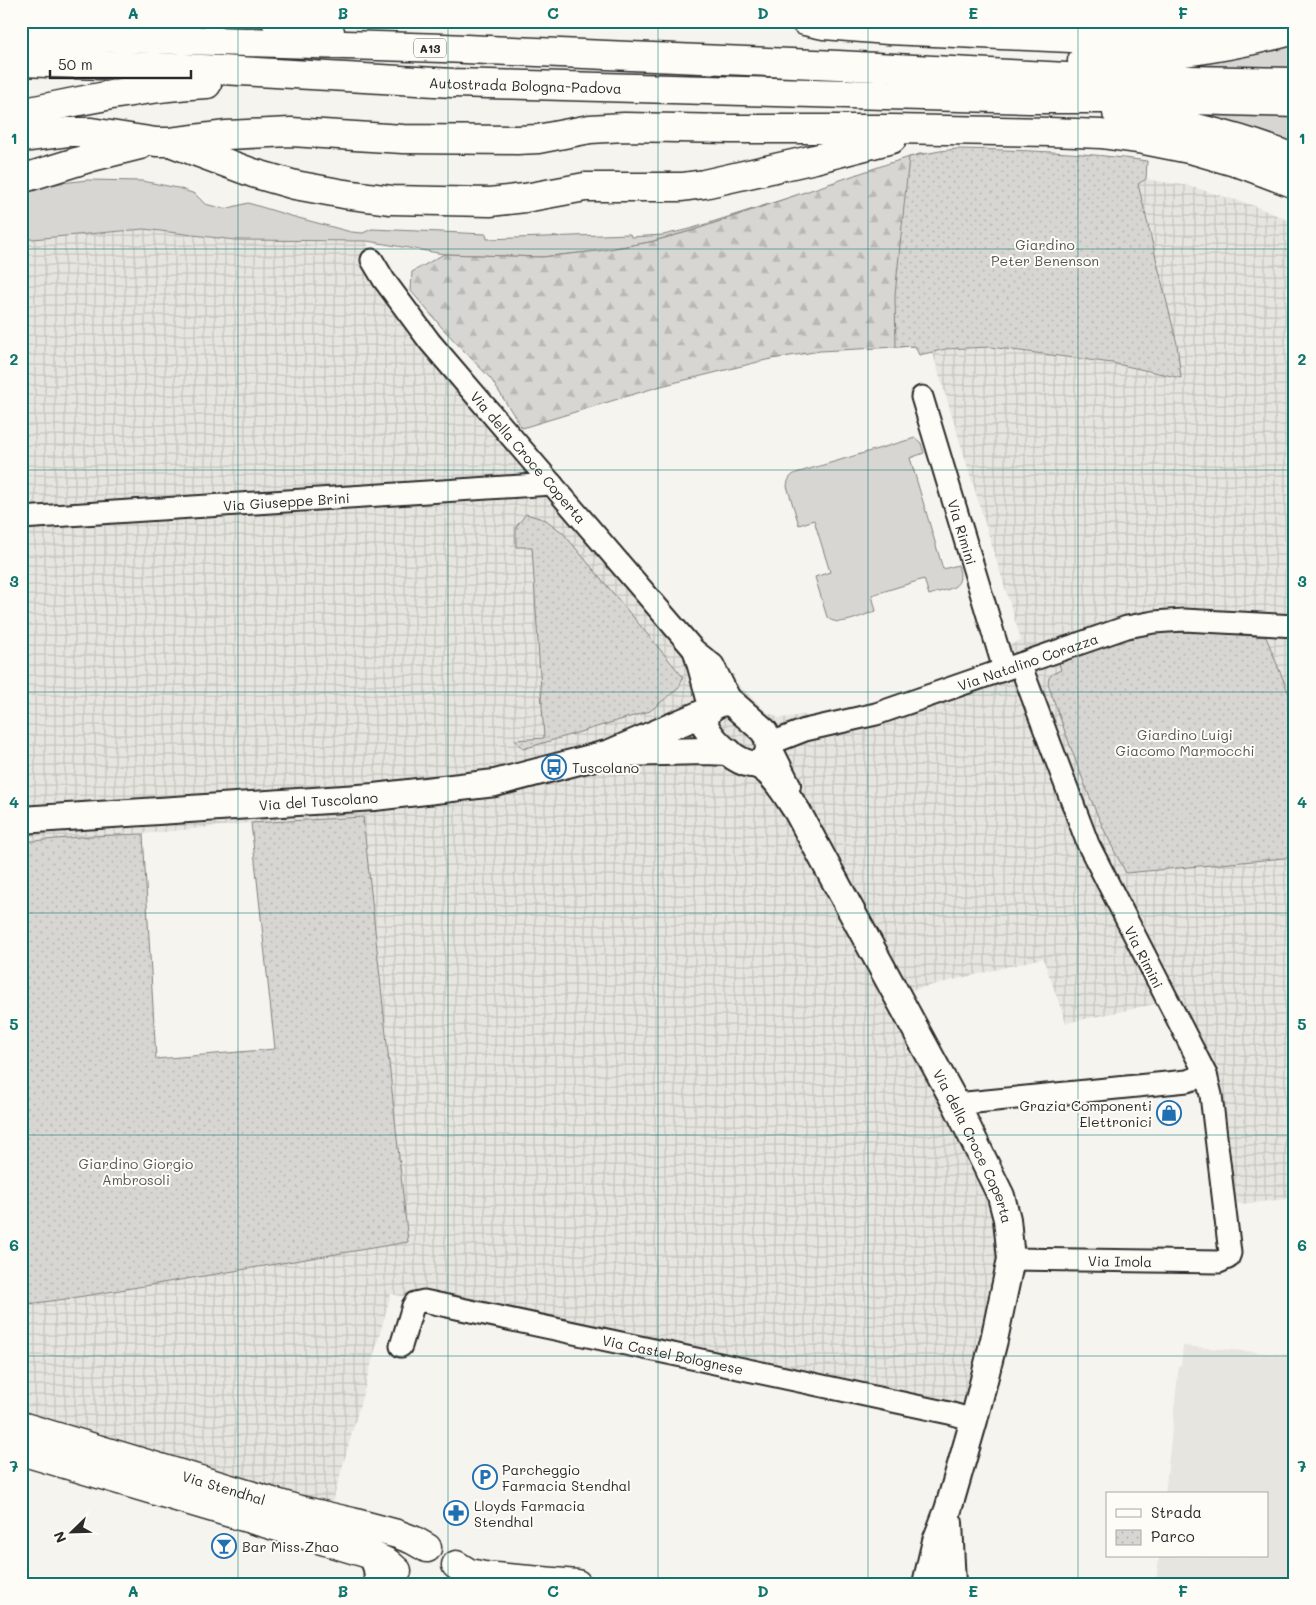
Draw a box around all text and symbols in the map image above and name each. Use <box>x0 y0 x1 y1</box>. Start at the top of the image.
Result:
text: A <box>127 2 139 23</box>
text: B <box>338 2 348 23</box>
text: C <box>547 2 559 23</box>
text: D <box>757 2 769 23</box>
text: E <box>968 2 978 23</box>
text: F <box>1178 2 1188 23</box>
road number: A13 <box>414 38 446 58</box>
scale bar <box>50 48 191 80</box>
text: 50 m <box>58 54 93 74</box>
street label: Autostrada Bologna-Padova <box>429 72 622 97</box>
text: 1 <box>10 127 18 148</box>
text: 1 <box>1298 127 1306 148</box>
park label: Giardino Peter Benenson <box>991 235 1099 270</box>
text: 2 <box>10 348 19 369</box>
text: 2 <box>1298 348 1307 369</box>
street label: Via della Croce Coperta <box>466 387 591 527</box>
street label: Via Giuseppe Brini <box>223 487 350 515</box>
street label: Via Rimini <box>944 497 982 567</box>
text: 3 <box>9 570 19 591</box>
text: 3 <box>1297 570 1307 591</box>
street label: Via Natalino Corazza <box>955 628 1100 695</box>
park label: Giardino Luigi Giacomo Marmocchi <box>1116 725 1254 760</box>
bus stop icon: Tuscolano <box>541 754 567 780</box>
place label: Tuscolano <box>572 758 639 777</box>
street label: Via del Tuscolano <box>258 787 378 814</box>
text: 4 <box>9 791 19 812</box>
text: 4 <box>1297 791 1307 812</box>
street label: Via Rimini <box>1120 923 1168 991</box>
text: 5 <box>9 1013 19 1034</box>
text: 5 <box>1297 1013 1307 1034</box>
street label: Via della Croce Coperta <box>929 1065 1017 1225</box>
place label: Grazia Componenti Elettronici <box>1020 1096 1152 1131</box>
shop icon: Grazia Componenti Elettronici <box>1156 1100 1182 1126</box>
park label: Giardino Giorgio Ambrosoli <box>79 1154 193 1189</box>
text: 6 <box>9 1234 19 1255</box>
text: 6 <box>1297 1234 1307 1255</box>
street label: Via Imola <box>1088 1251 1152 1271</box>
street label: Via Castel Bolognese <box>601 1330 745 1378</box>
text: 7 <box>10 1455 19 1476</box>
text: 7 <box>1298 1455 1307 1476</box>
place label: Parcheggio Farmacia Stendhal <box>502 1460 631 1495</box>
parking icon: Parcheggio Farmacia Stendhal <box>472 1464 498 1490</box>
street label: Via Stendhal <box>180 1466 268 1509</box>
legend <box>1106 1492 1268 1558</box>
place label: Lloyds Farmacia Stendhal <box>474 1496 585 1531</box>
pharmacy icon: Lloyds Farmacia Stendhal <box>443 1500 469 1526</box>
text: Strada <box>1151 1502 1202 1522</box>
north arrow <box>48 1508 98 1558</box>
text: Parco <box>1151 1526 1195 1546</box>
text: N <box>49 1529 70 1546</box>
bar icon: Bar Miss Zhao <box>211 1533 237 1559</box>
place label: Bar Miss Zhao <box>242 1537 339 1556</box>
text: A <box>127 1580 139 1601</box>
text: B <box>338 1580 348 1601</box>
text: C <box>547 1580 559 1601</box>
text: D <box>757 1580 769 1601</box>
text: E <box>968 1580 978 1601</box>
text: F <box>1178 1580 1188 1601</box>

